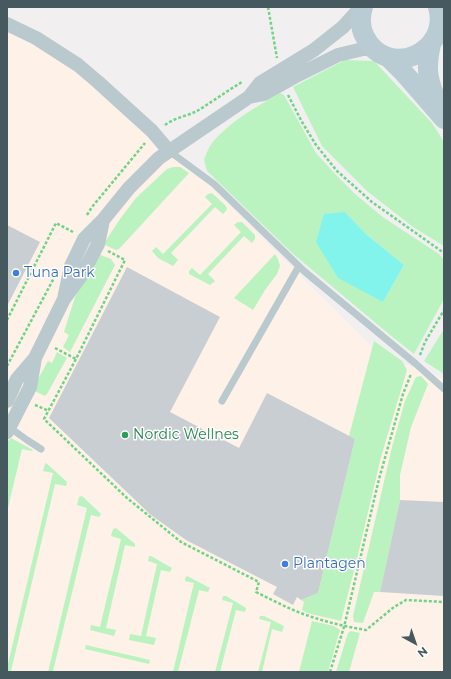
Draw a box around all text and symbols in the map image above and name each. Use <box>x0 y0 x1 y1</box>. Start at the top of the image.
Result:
place label: Tuna Park <box>24 265 95 281</box>
marker: Tuna Park <box>11 268 21 278</box>
place label: Nordic Wellnes <box>133 427 239 443</box>
marker: Nordic Wellnes <box>120 430 130 440</box>
place label: Plantagen <box>293 556 366 572</box>
marker: Plantagen <box>280 559 290 569</box>
north arrow <box>395 623 435 663</box>
text: N <box>415 644 431 660</box>

